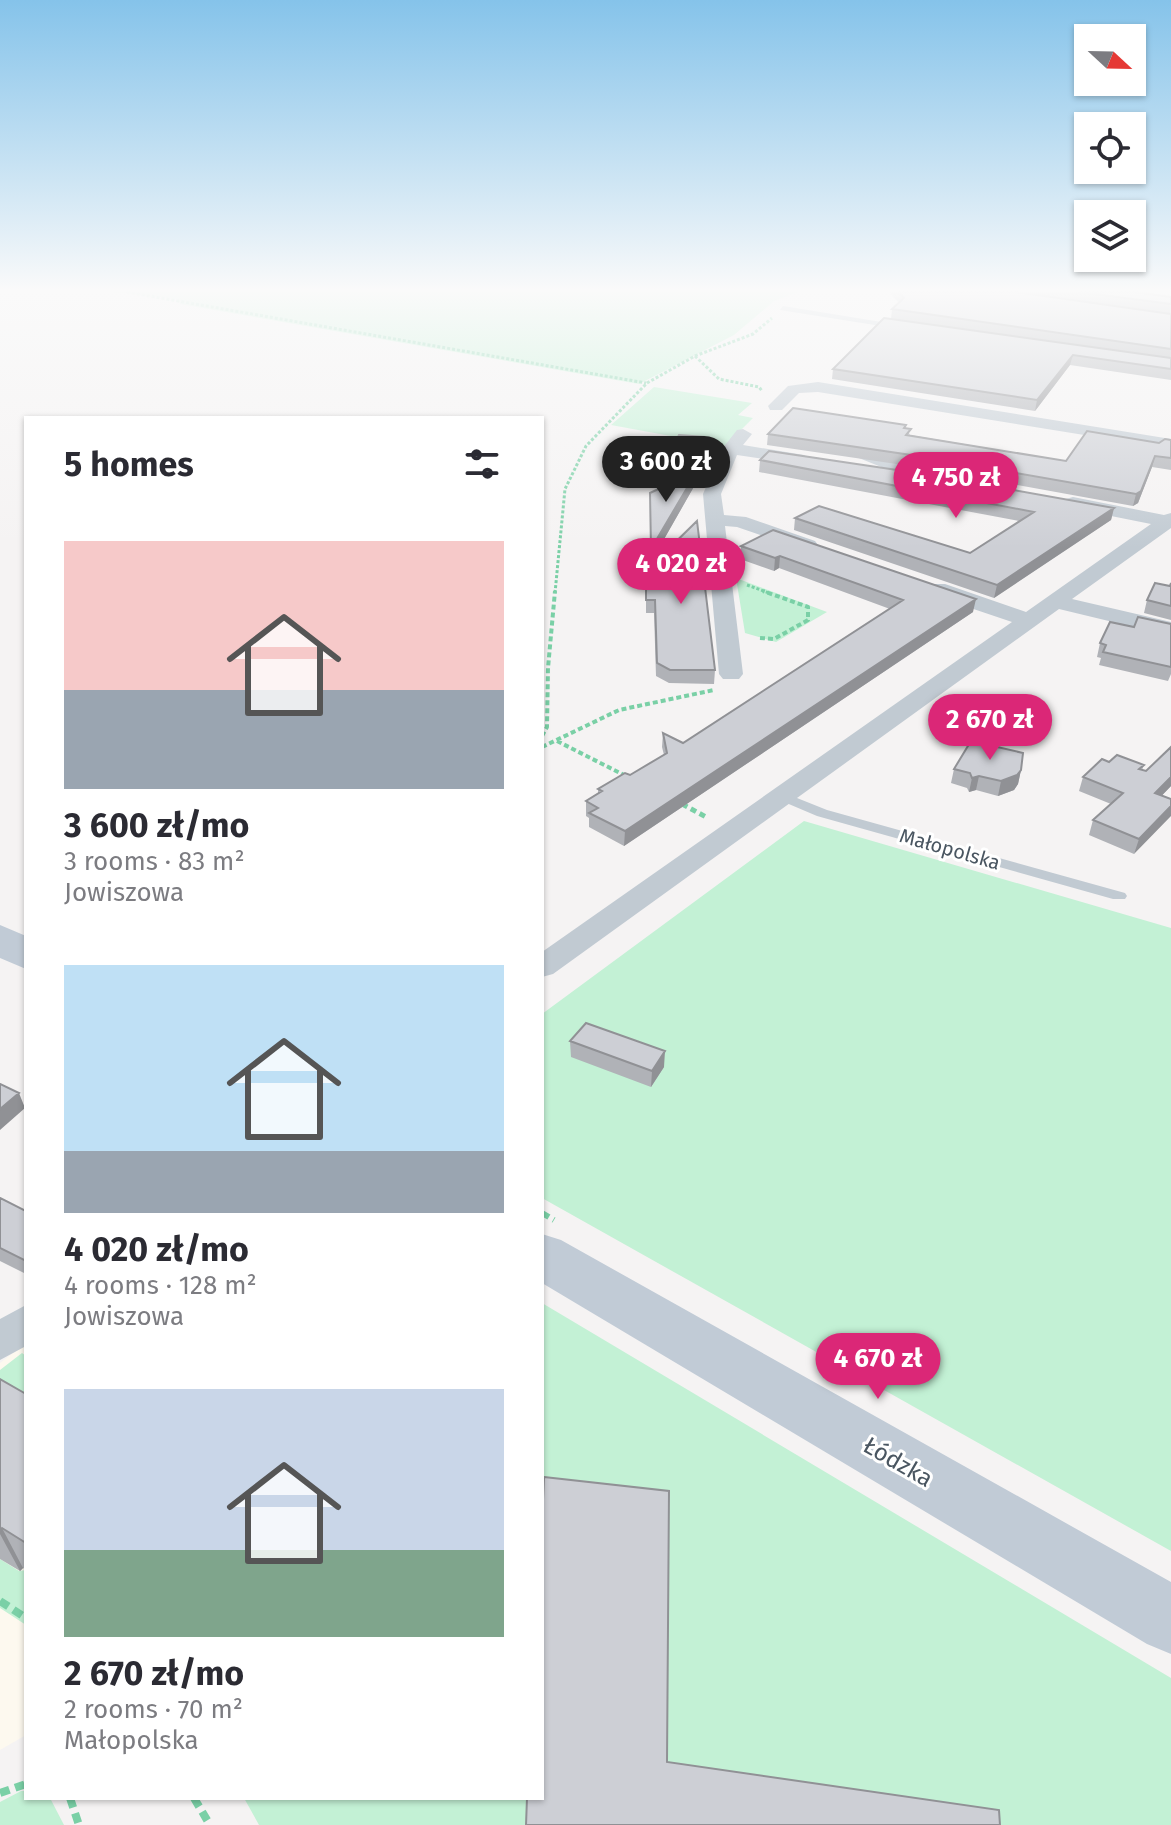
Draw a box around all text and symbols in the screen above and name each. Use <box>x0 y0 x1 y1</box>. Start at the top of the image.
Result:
north arrow <box>1074 24 1146 96</box>
map controls <box>1074 24 1146 272</box>
button: locate <box>1074 112 1146 184</box>
button: layers <box>1074 200 1146 272</box>
pin: 3 600 zł <box>583 436 749 504</box>
icon: filters <box>460 442 504 486</box>
text: 5 homes <box>64 444 194 485</box>
text: 3 600 zł <box>620 446 712 477</box>
pin: 4 750 zł <box>873 452 1039 520</box>
text: 4 750 zł <box>912 462 1000 493</box>
pin: 4 020 zł <box>598 538 764 606</box>
text: 4 020 zł <box>635 548 727 579</box>
icon: home <box>212 593 356 737</box>
pin: 2 670 zł <box>907 694 1073 762</box>
text: 2 670 zł <box>946 704 1034 735</box>
text: 3 600 zł/mo <box>64 805 249 846</box>
street label: Małopolska <box>897 823 1003 875</box>
text: 3 rooms · 83 m² <box>64 846 245 877</box>
text: Jowiszowa <box>64 877 184 908</box>
icon: home <box>212 1017 356 1161</box>
text: 4 020 zł/mo <box>64 1229 249 1270</box>
text: 4 rooms · 128 m² <box>64 1270 257 1301</box>
text: Jowiszowa <box>64 1301 184 1332</box>
pin: 4 670 zł <box>795 1333 961 1401</box>
text: 4 670 zł <box>833 1343 923 1374</box>
street label: Łódzka <box>858 1431 938 1493</box>
icon: home <box>212 1441 356 1585</box>
text: 2 670 zł/mo <box>64 1653 244 1694</box>
text: 2 rooms · 70 m² <box>64 1694 243 1725</box>
text: Małopolska <box>64 1725 199 1756</box>

